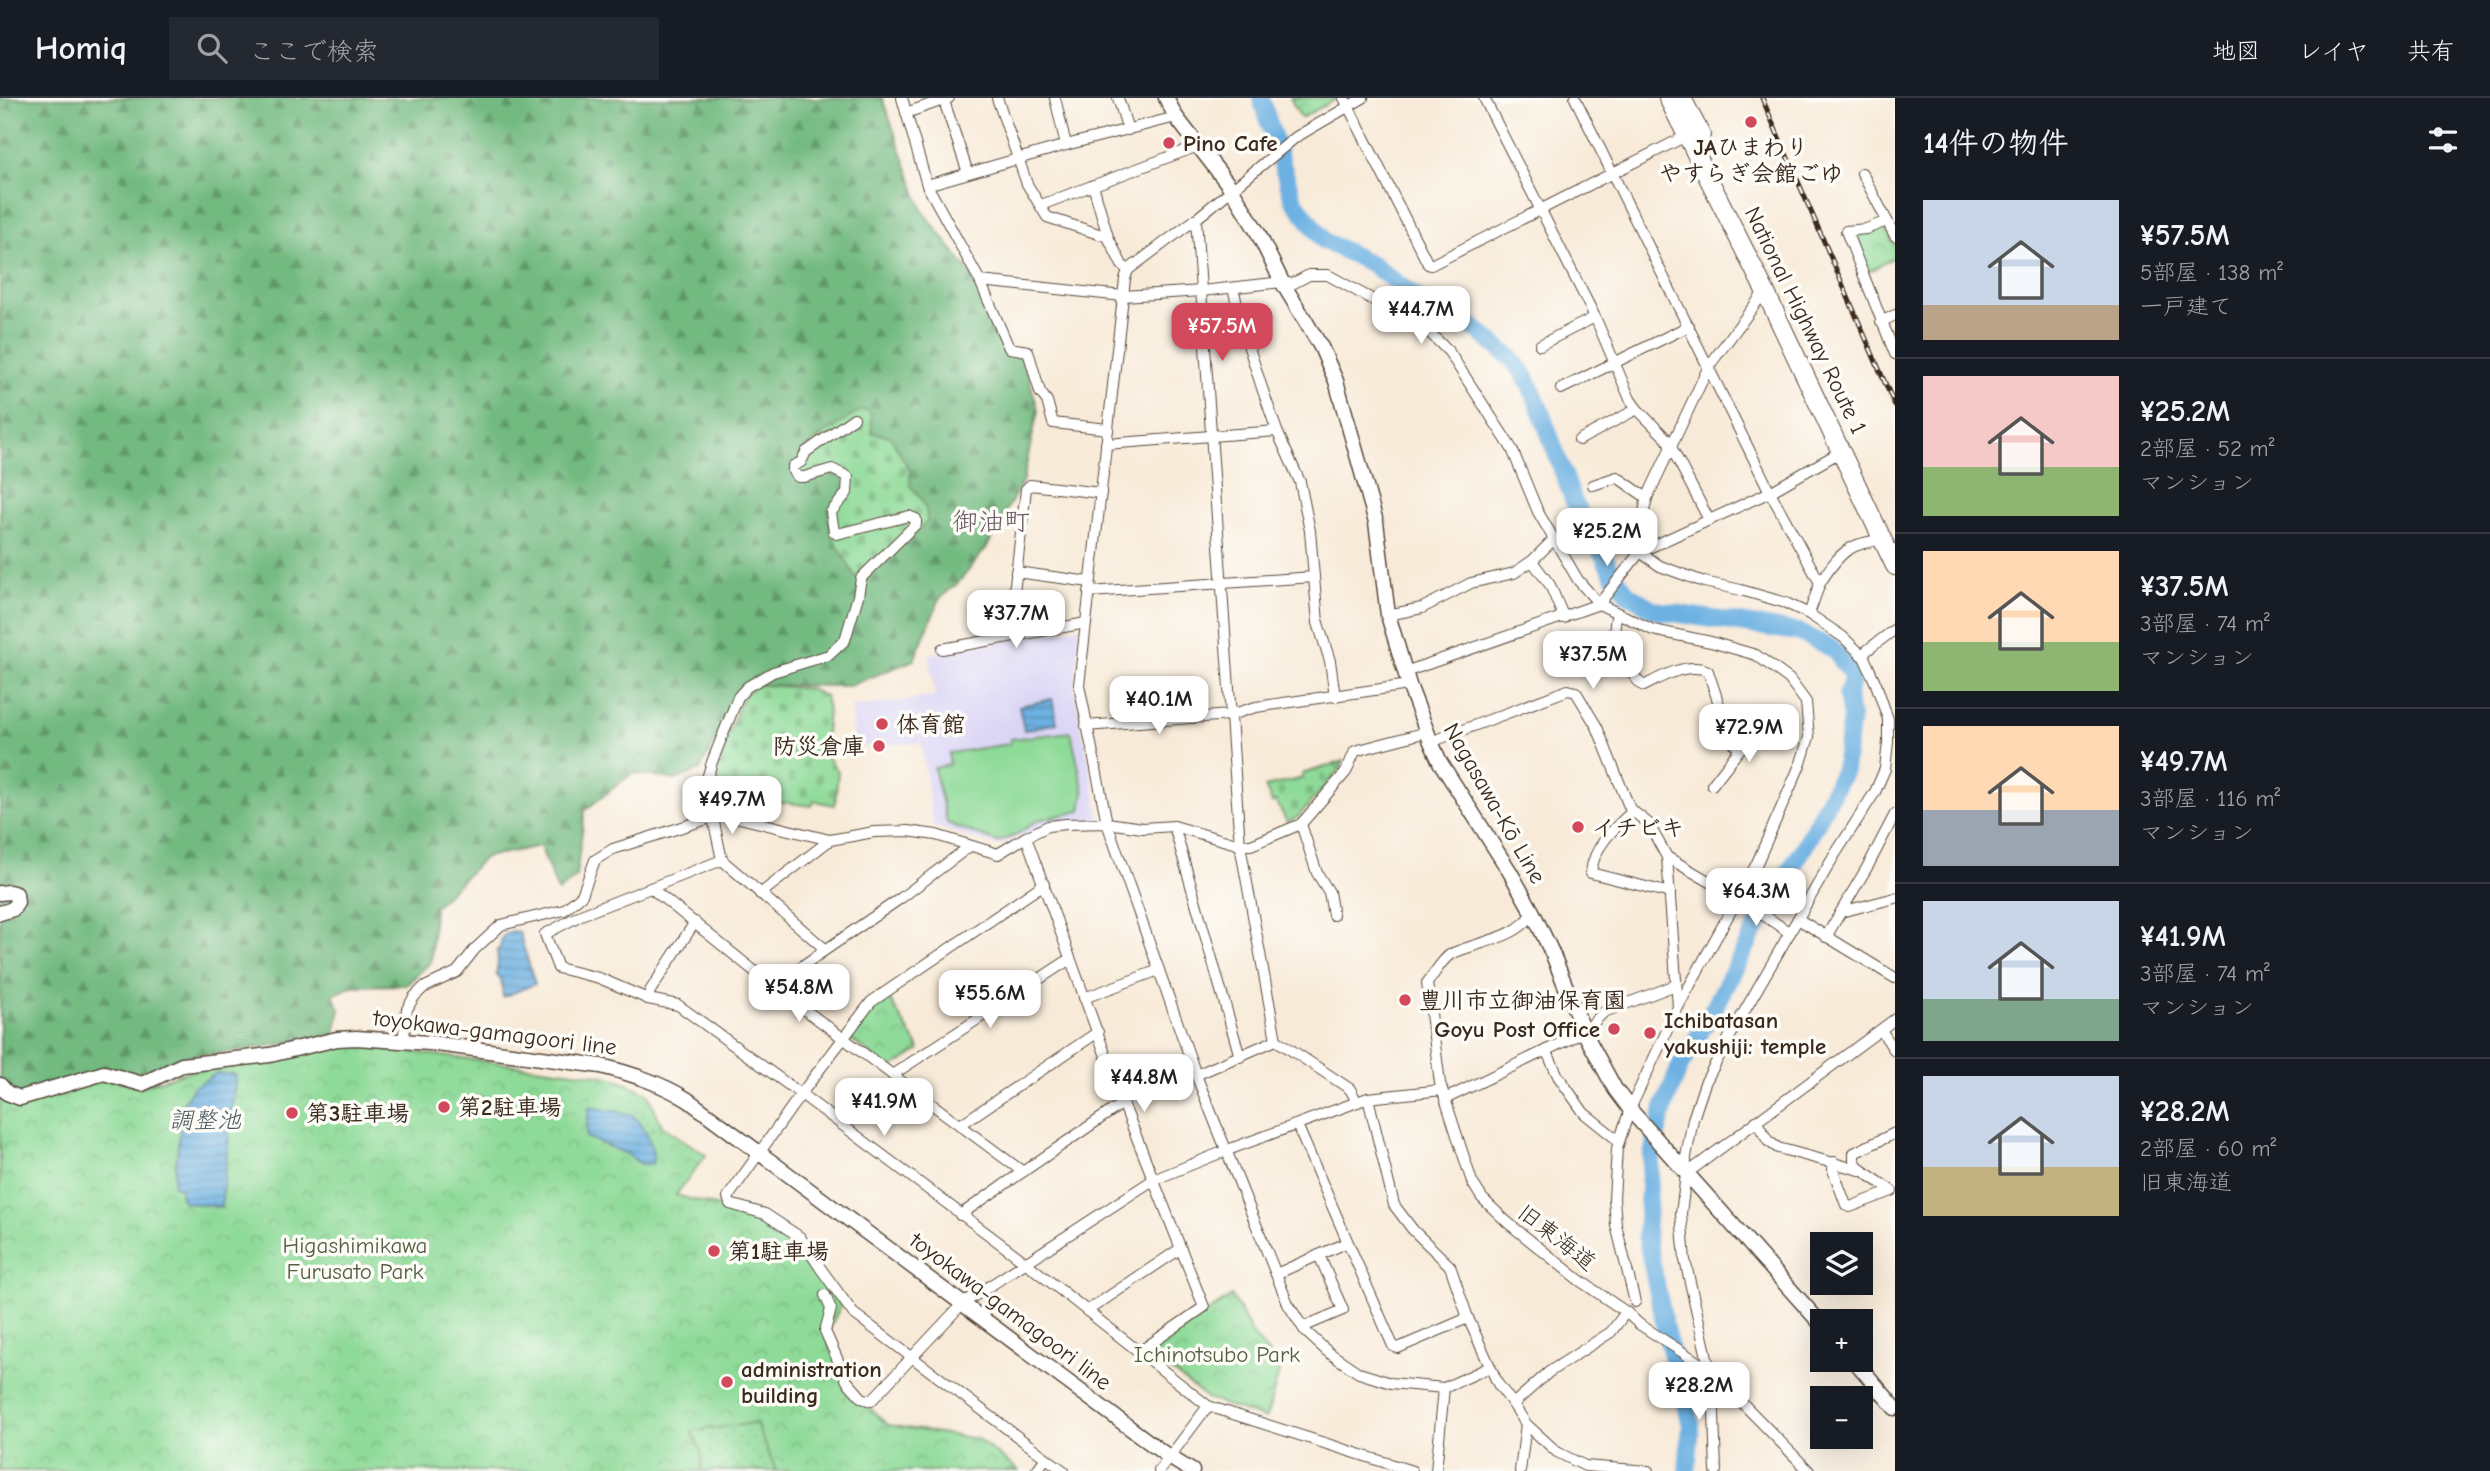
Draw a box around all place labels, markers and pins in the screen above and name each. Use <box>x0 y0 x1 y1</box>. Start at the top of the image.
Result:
marker: JAひまわり やすらぎ会館ごゆ <box>1743 114 1759 130</box>
place label: Pino Cafe <box>1183 130 1278 157</box>
place label: JAひまわり やすらぎ会館ごゆ <box>1659 134 1843 187</box>
marker: Pino Cafe <box>1161 135 1177 151</box>
pin: ¥44.7M <box>1364 286 1478 346</box>
pin: ¥57.5M <box>1165 303 1279 363</box>
pin: ¥25.2M <box>1550 508 1664 568</box>
pin: ¥37.7M <box>959 590 1073 650</box>
pin: ¥37.5M <box>1536 632 1650 691</box>
pin: ¥40.1M <box>1102 676 1216 736</box>
pin: ¥72.9M <box>1692 704 1806 764</box>
place label: 体育館 <box>896 711 965 738</box>
marker: 体育館 <box>874 716 890 732</box>
place label: 防災倉庫 <box>773 733 865 760</box>
marker: 防災倉庫 <box>871 738 887 754</box>
pin: ¥49.7M <box>675 776 789 836</box>
place label: イチビキ <box>1592 814 1684 841</box>
marker: イチビキ <box>1570 819 1586 835</box>
pin: ¥64.3M <box>1699 868 1813 928</box>
pin: ¥54.8M <box>742 964 856 1024</box>
pin: ¥55.6M <box>933 970 1047 1030</box>
place label: 豊川市立御油保育園 <box>1419 987 1626 1014</box>
marker: 豊川市立御油保育園 <box>1397 992 1413 1008</box>
place label: Ichibatasan yakushiji: temple <box>1664 1007 1826 1060</box>
place label: Goyu Post Office <box>1434 1016 1600 1043</box>
marker: Goyu Post Office <box>1606 1021 1622 1037</box>
marker: Ichibatasan yakushiji: temple <box>1642 1025 1658 1041</box>
pin: ¥44.8M <box>1087 1054 1201 1114</box>
pin: ¥41.9M <box>827 1079 941 1138</box>
place label: 第2駐車場 <box>458 1094 561 1121</box>
marker: 第2駐車場 <box>436 1099 452 1115</box>
place label: 第3駐車場 <box>306 1100 409 1127</box>
marker: 第3駐車場 <box>284 1105 300 1121</box>
place label: 第1駐車場 <box>728 1238 829 1265</box>
marker: 第1駐車場 <box>706 1243 722 1259</box>
place label: administration building <box>741 1356 882 1409</box>
pin: ¥28.2M <box>1642 1362 1756 1422</box>
marker: administration building <box>719 1374 735 1390</box>

